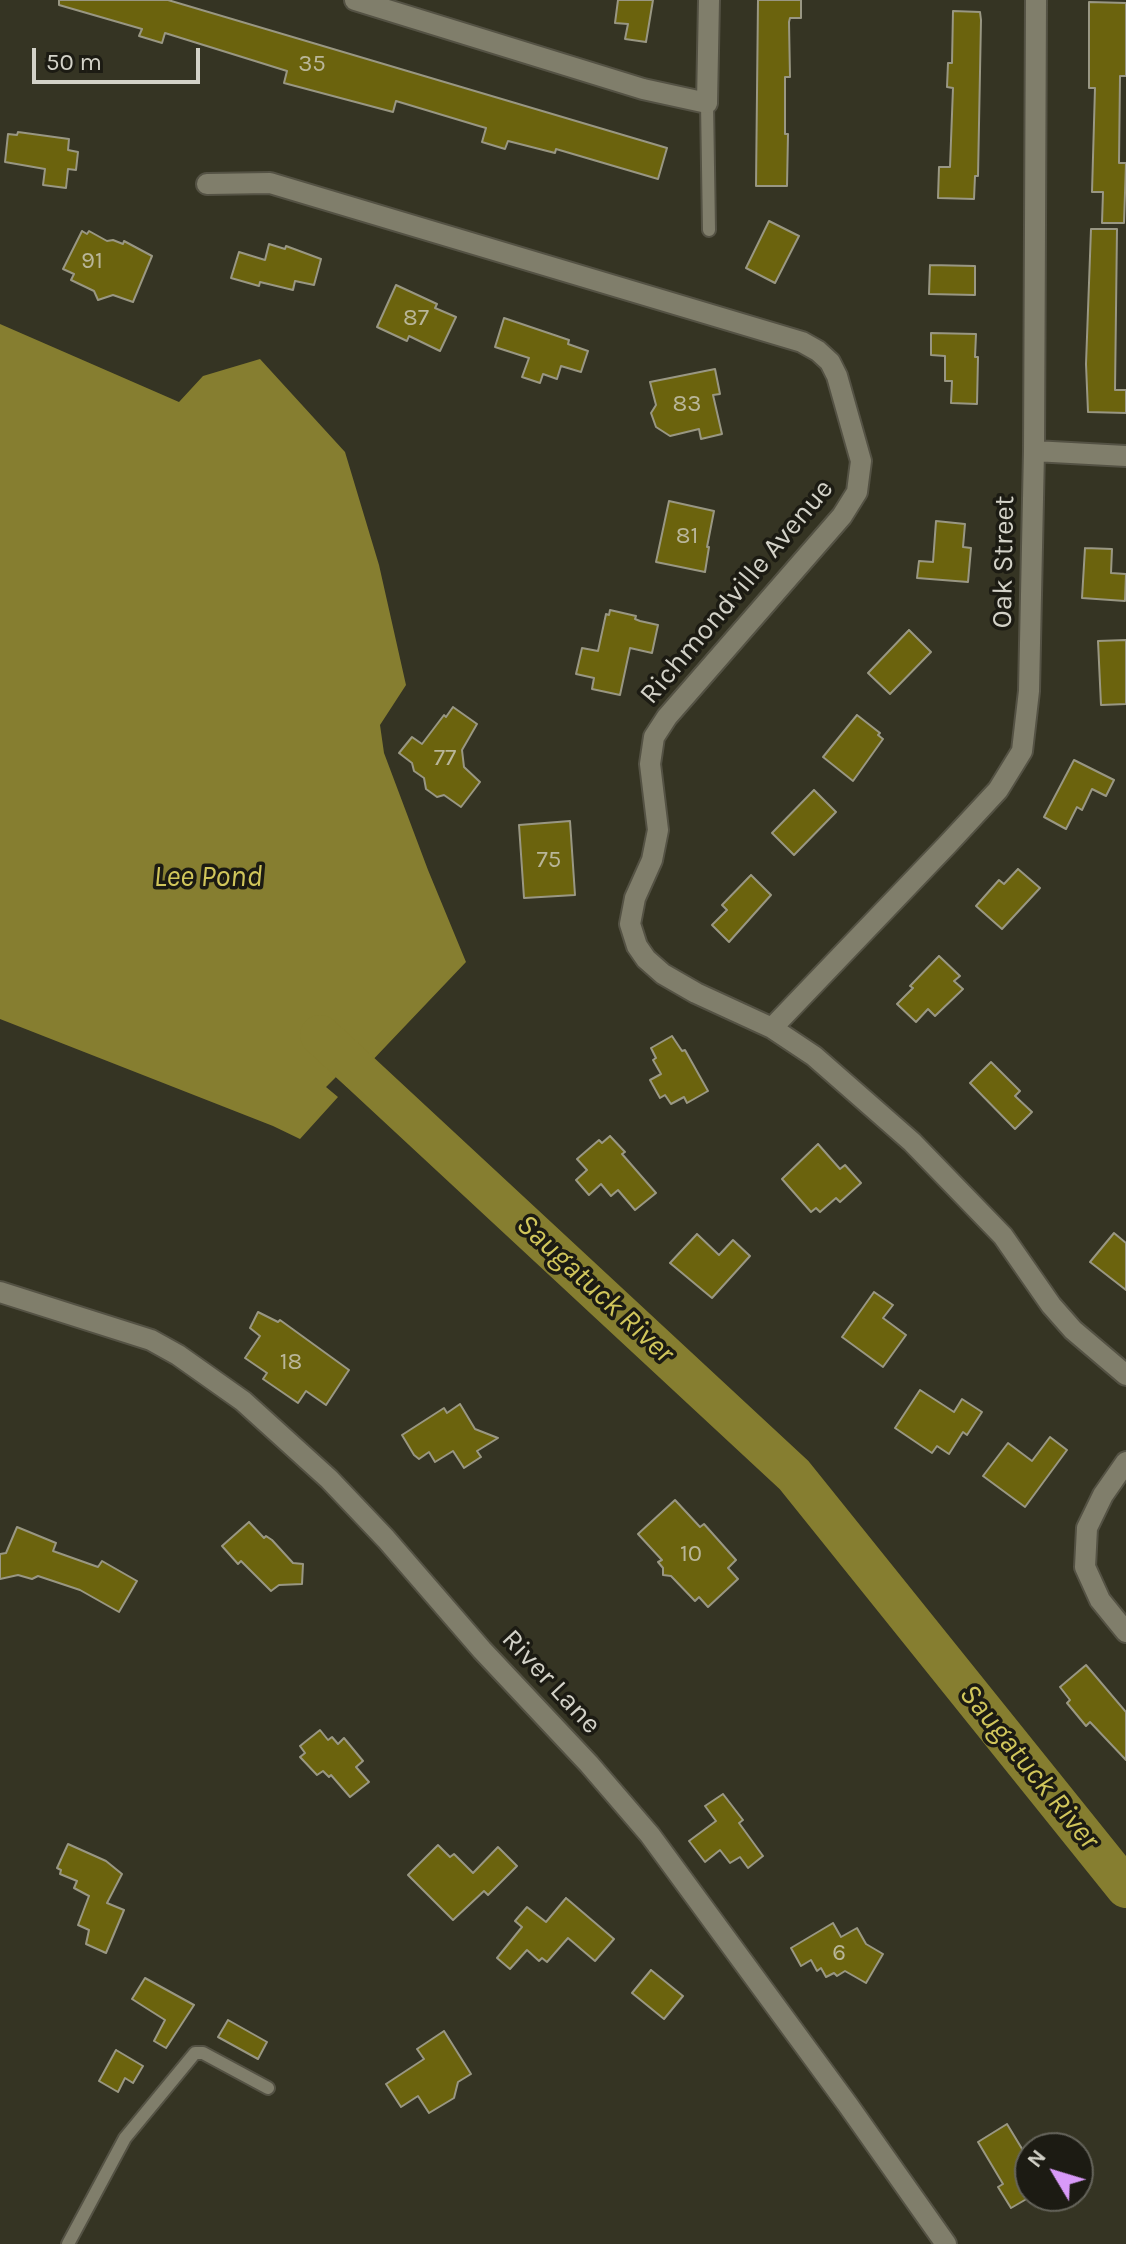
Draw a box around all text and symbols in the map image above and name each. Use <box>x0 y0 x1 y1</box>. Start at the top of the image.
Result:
scale bar <box>36 32 204 82</box>
text: 50 m <box>46 48 102 76</box>
house number: 35 <box>298 50 326 78</box>
house number: 91 <box>81 247 103 275</box>
house number: 87 <box>403 304 429 332</box>
house number: 83 <box>673 390 701 418</box>
street label: Richmondville Avenue <box>633 473 841 711</box>
street label: Oak Street <box>986 495 1022 629</box>
house number: 81 <box>676 522 698 550</box>
house number: 77 <box>434 744 456 772</box>
house number: 75 <box>537 846 561 874</box>
water label: Lee Pond <box>154 859 262 895</box>
water label: Saugatuck River <box>509 1207 681 1371</box>
house number: 18 <box>280 1348 302 1376</box>
house number: 10 <box>680 1540 702 1568</box>
street label: River Lane <box>494 1623 608 1741</box>
water label: Saugatuck River <box>951 1677 1107 1857</box>
house number: 6 <box>832 1939 846 1967</box>
north arrow <box>1014 2132 1094 2212</box>
text: N <box>1022 2144 1052 2173</box>

